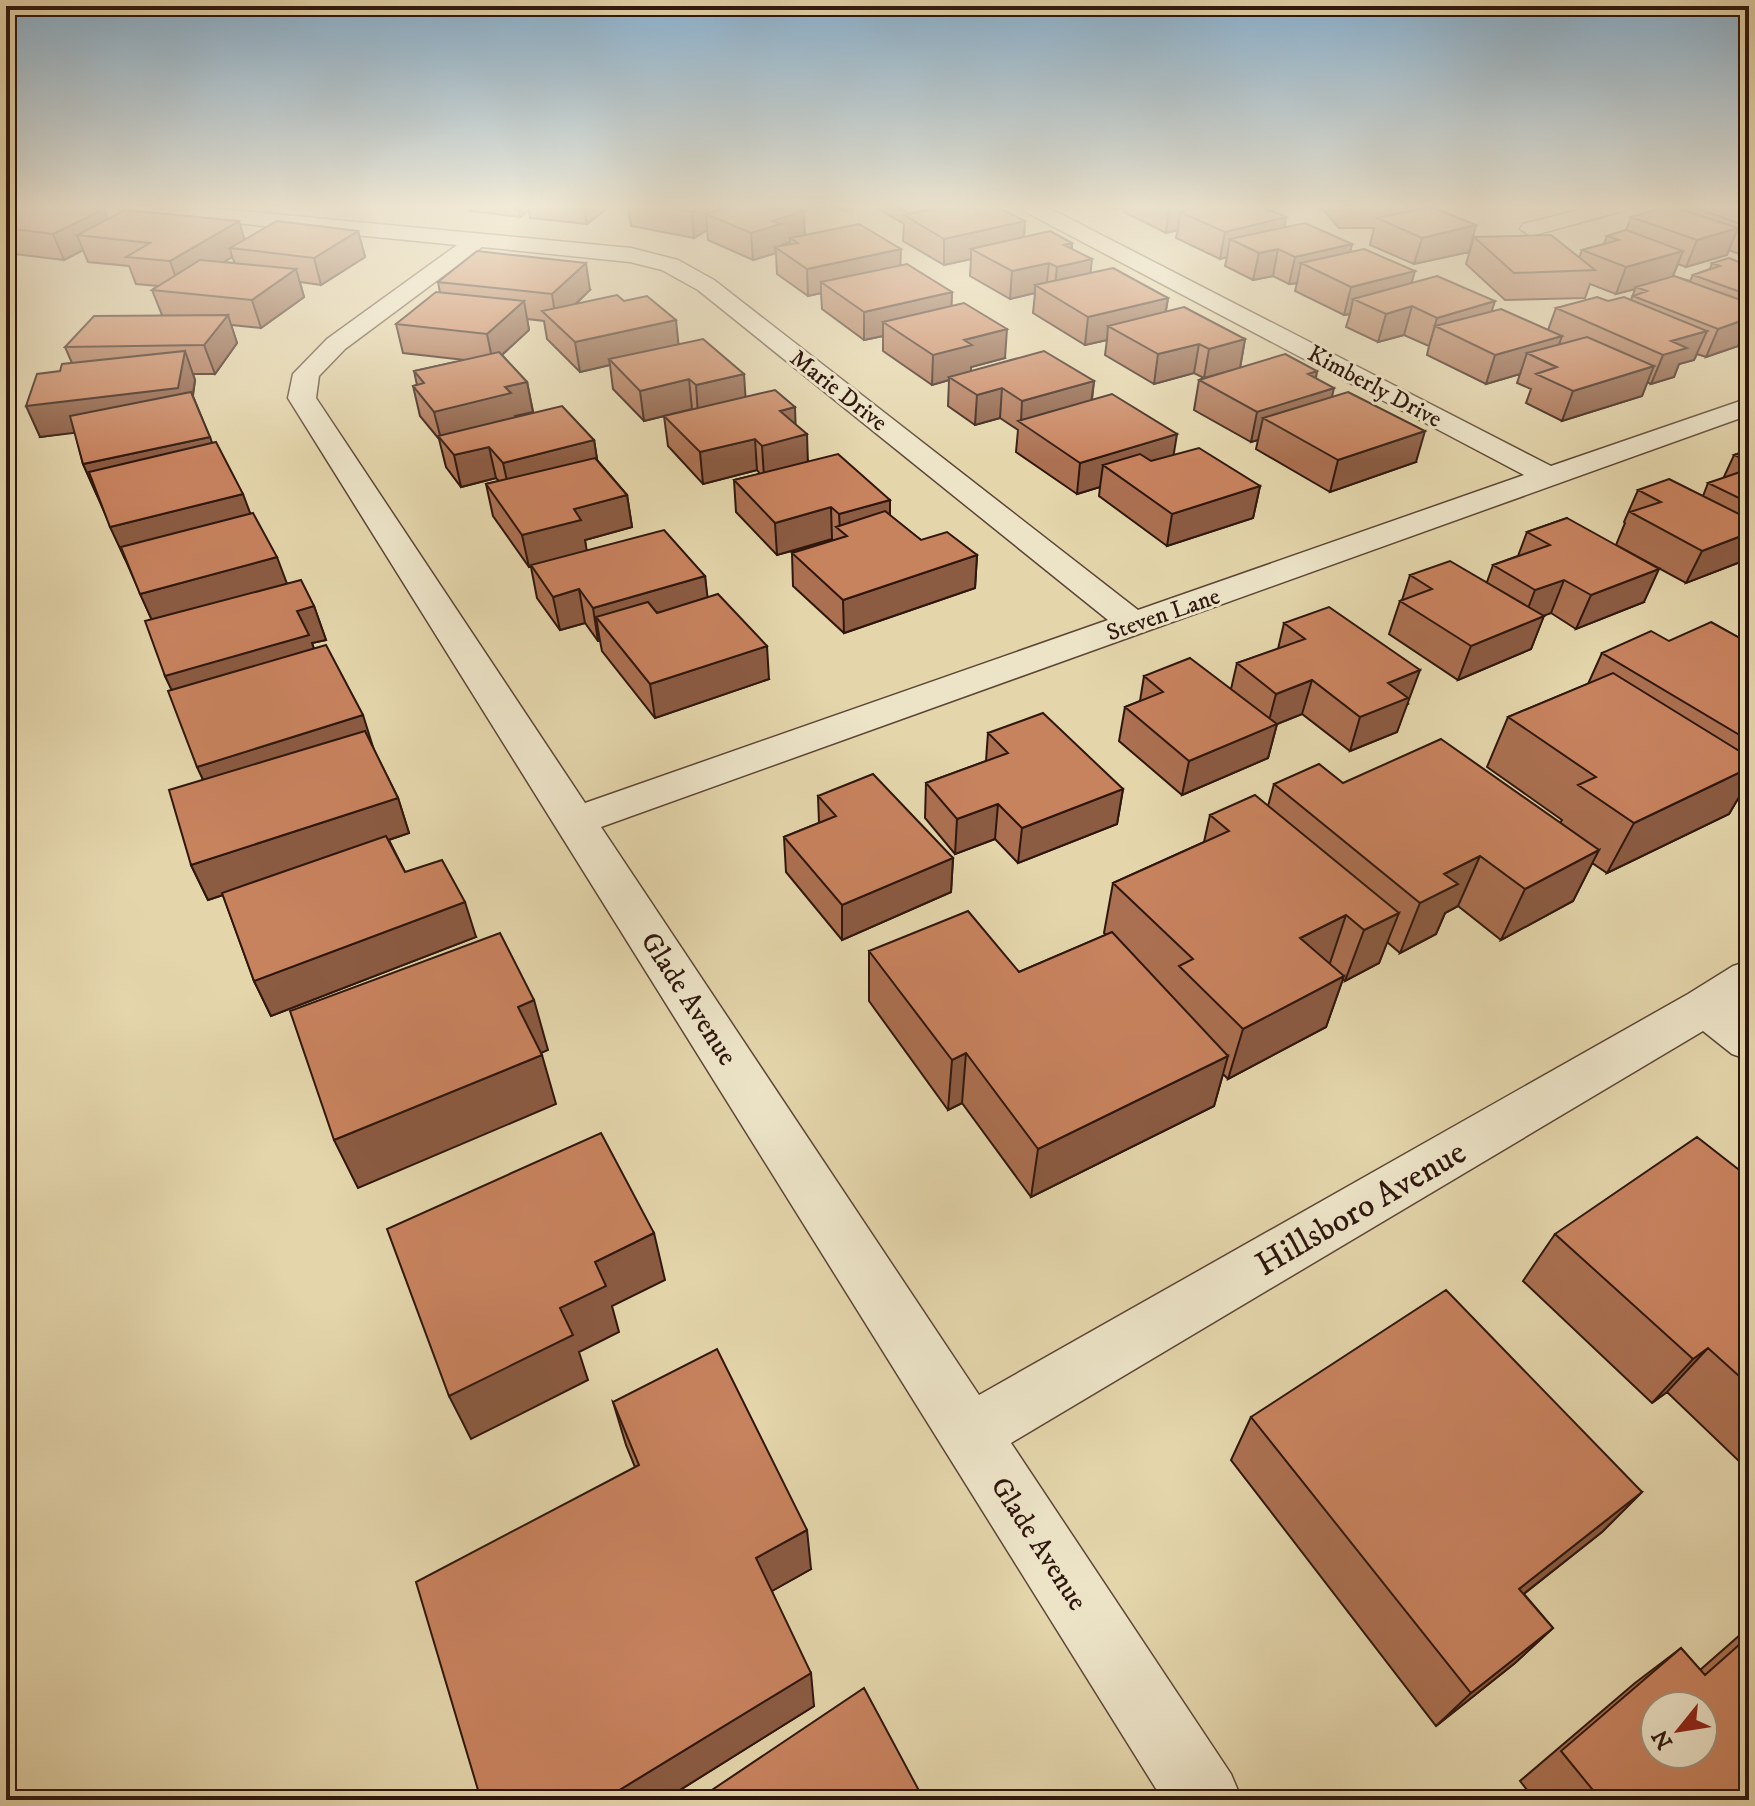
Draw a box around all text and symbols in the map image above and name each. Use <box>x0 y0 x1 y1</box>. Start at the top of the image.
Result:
street label: Kimberly Drive <box>1302 339 1447 435</box>
street label: Marie Drive <box>784 343 893 438</box>
street label: Steven Lane <box>1103 581 1224 648</box>
street label: Glade Avenue <box>633 925 745 1072</box>
street label: Hillsboro Avenue <box>1248 1132 1474 1286</box>
street label: Glade Avenue <box>983 1470 1095 1617</box>
north arrow <box>1639 1690 1719 1770</box>
text: N <box>1647 1725 1679 1754</box>

